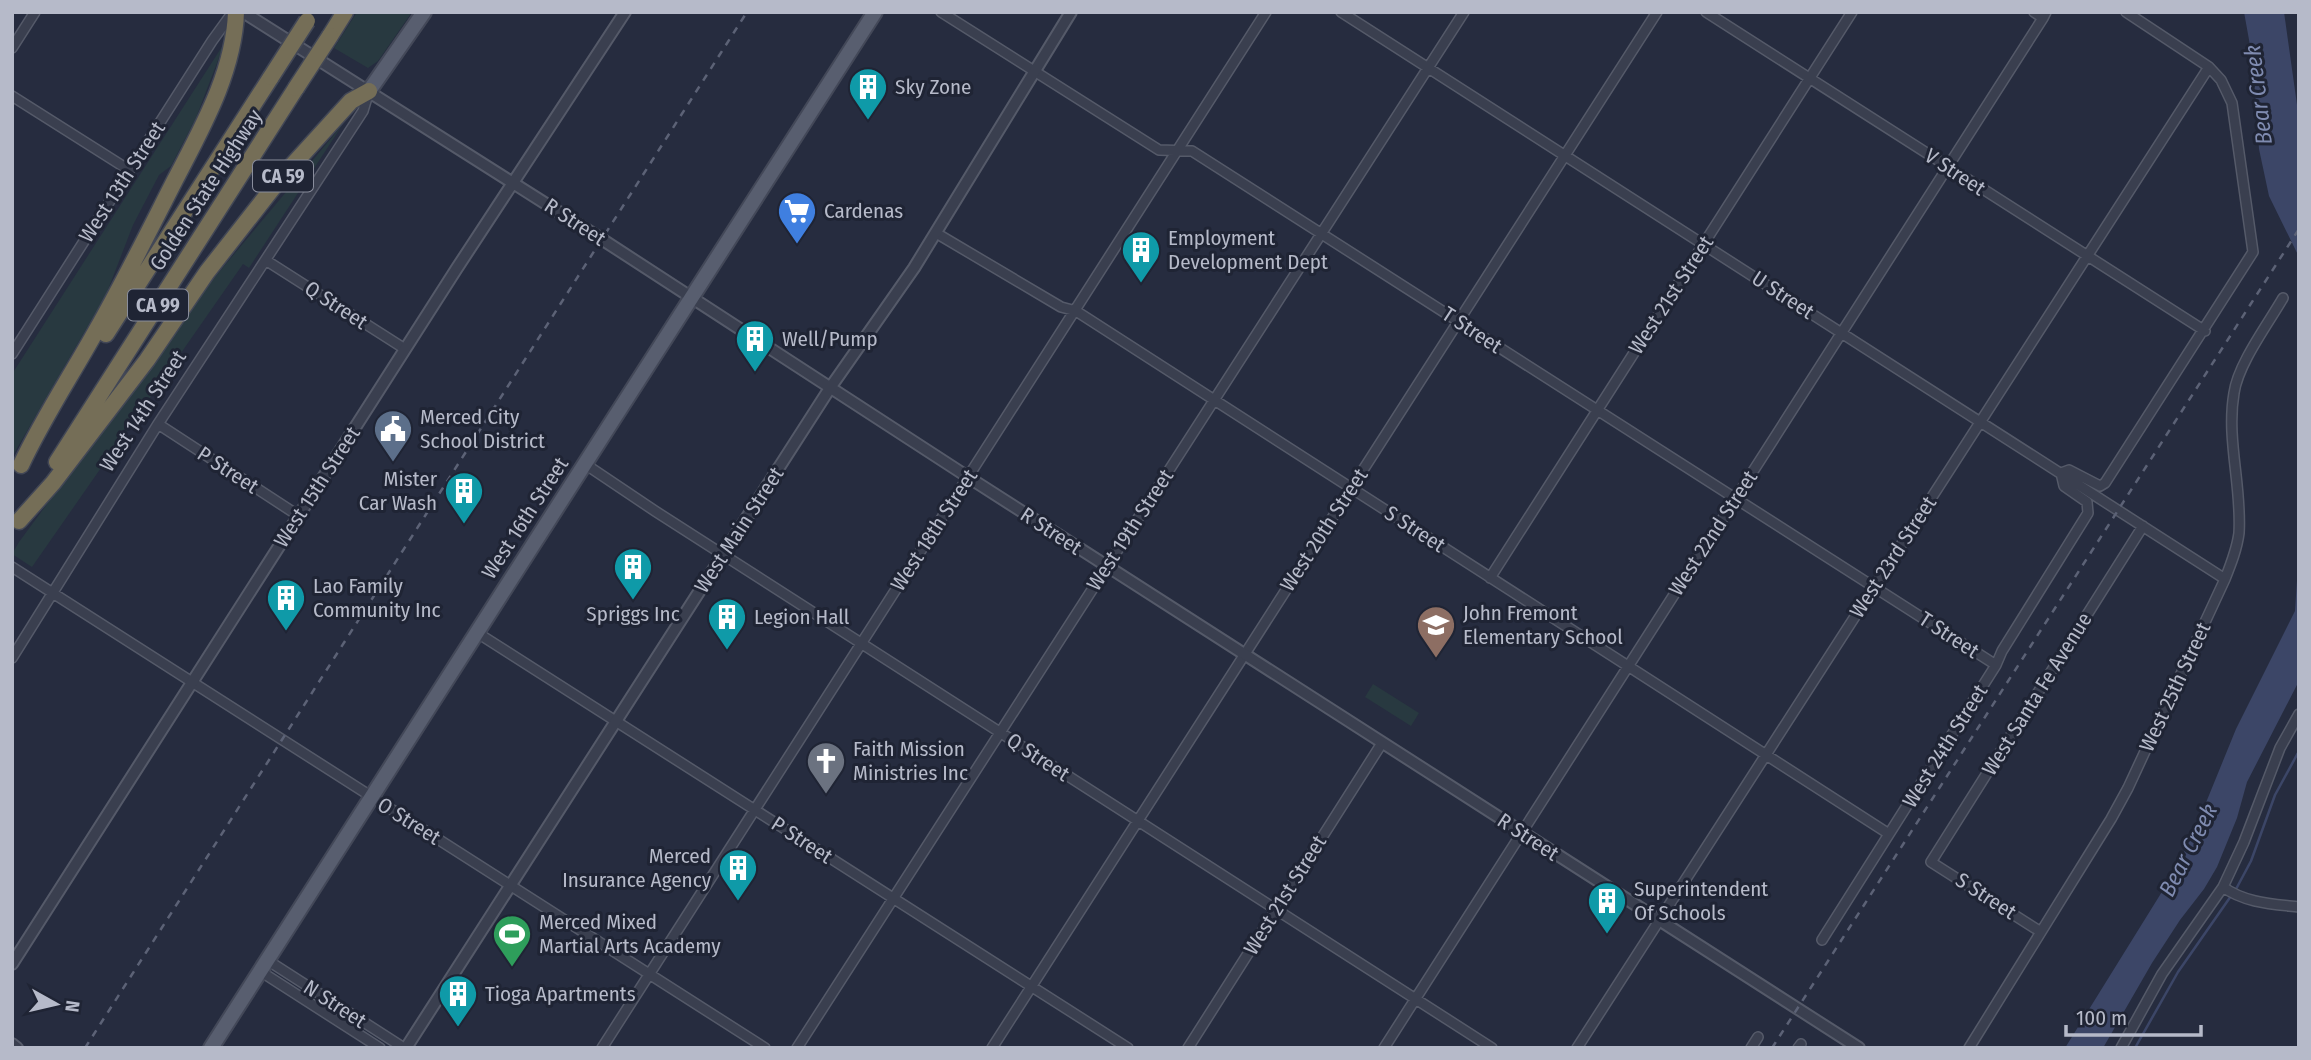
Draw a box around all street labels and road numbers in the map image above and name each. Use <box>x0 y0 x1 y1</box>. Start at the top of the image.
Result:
street label: Golden State Highway <box>144 104 268 276</box>
street label: West 13th Street <box>73 117 171 247</box>
street label: V Street <box>1920 143 1990 201</box>
road number: CA 59 <box>253 160 313 192</box>
street label: R Street <box>539 193 611 251</box>
street label: West 21st Street <box>1623 231 1719 359</box>
street label: U Street <box>1747 265 1819 325</box>
street label: Q Street <box>300 275 372 335</box>
road number: CA 99 <box>128 290 188 320</box>
street label: T Street <box>1437 301 1507 359</box>
street label: West 14th Street <box>94 345 192 477</box>
street label: West 15th Street <box>268 422 366 552</box>
street label: P Street <box>193 441 264 499</box>
street label: West 16th Street <box>476 452 574 584</box>
street label: West Main Street <box>689 462 789 598</box>
street label: West 18th Street <box>885 464 983 596</box>
street label: West 19th Street <box>1081 464 1179 596</box>
street label: West 20th Street <box>1275 464 1373 596</box>
street label: West 22nd Street <box>1663 465 1763 601</box>
street label: West 23rd Street <box>1844 491 1942 623</box>
street label: S Street <box>1380 500 1450 558</box>
street label: R Street <box>1015 502 1087 560</box>
street label: T Street <box>1914 606 1984 664</box>
street label: West Santa Fe Avenue <box>1976 608 2098 780</box>
street label: West 25th Street <box>2134 618 2216 756</box>
street label: West 24th Street <box>1897 680 1993 812</box>
street label: Q Street <box>1002 727 1074 787</box>
street label: O Street <box>373 791 446 851</box>
street label: R Street <box>1492 808 1564 866</box>
street label: P Street <box>767 811 838 869</box>
street label: West 21st Street <box>1238 830 1332 960</box>
street label: S Street <box>1951 867 2021 925</box>
street label: N Street <box>299 974 371 1034</box>

